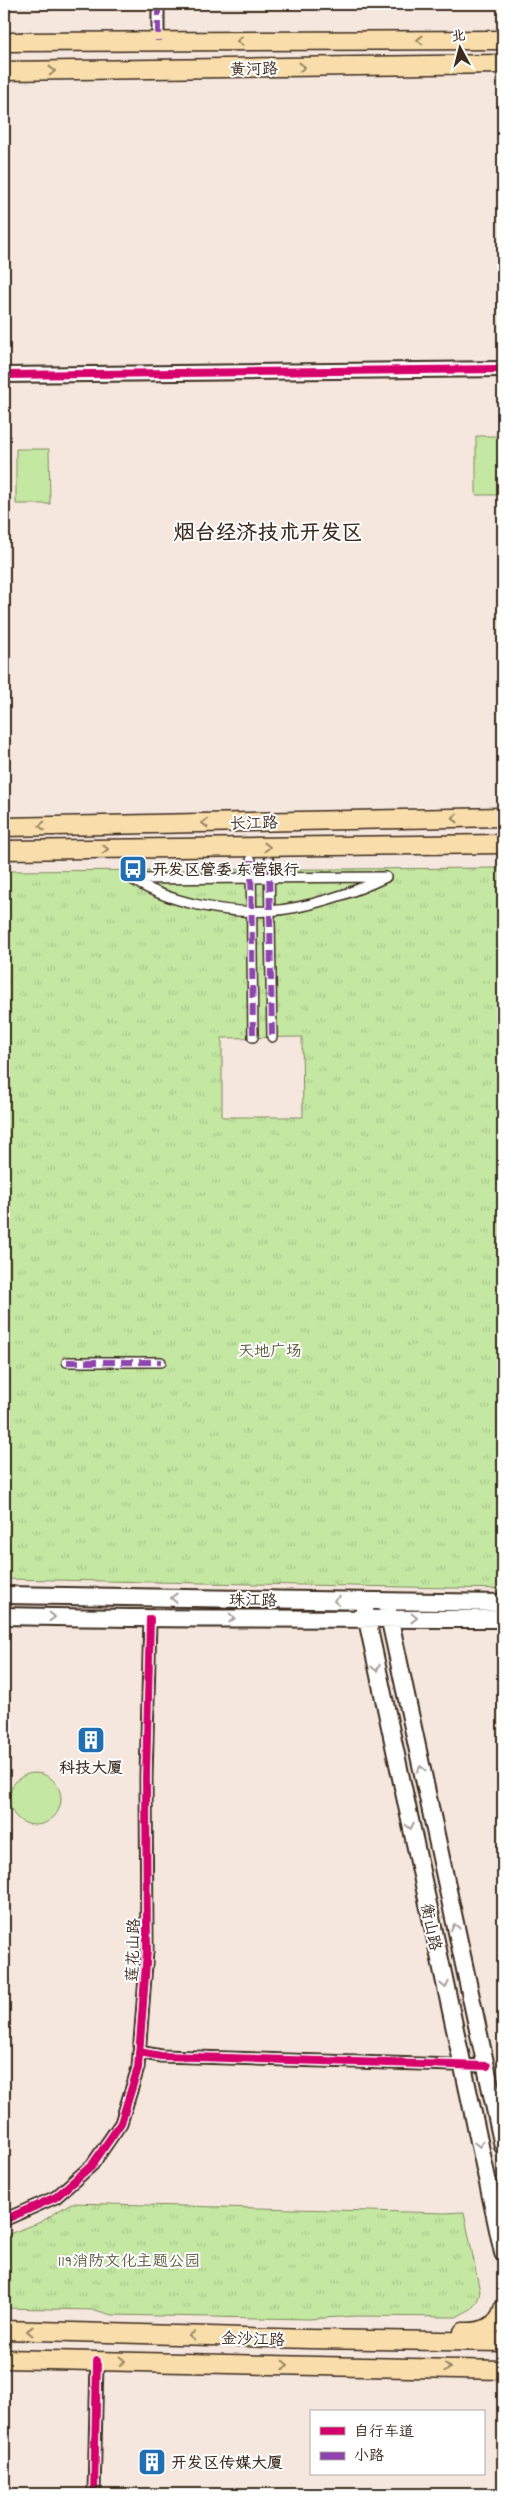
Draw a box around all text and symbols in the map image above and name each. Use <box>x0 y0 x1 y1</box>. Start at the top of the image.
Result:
north arrow <box>434 22 484 72</box>
text: 北 <box>450 26 467 48</box>
one-way arrow <box>415 35 423 45</box>
one-way arrow <box>235 36 243 46</box>
street label: 黄河路 <box>230 59 278 82</box>
one-way arrow <box>299 62 307 72</box>
one-way arrow <box>49 65 57 76</box>
district label: 烟台经济技术开发区 <box>174 520 363 550</box>
street label: 长江路 <box>230 813 278 836</box>
one-way arrow <box>450 813 458 823</box>
one-way arrow <box>200 817 208 828</box>
one-way arrow <box>38 821 46 831</box>
one-way arrow <box>264 842 272 852</box>
one-way arrow <box>102 844 109 854</box>
bus stop icon: 开发区管委 东营银行 <box>118 854 148 884</box>
place label: 开发区管委 东营银行 <box>152 860 300 883</box>
park label: 天地广场 <box>238 1341 302 1364</box>
street label: 珠江路 <box>229 1590 277 1613</box>
one-way arrow <box>170 1592 178 1603</box>
one-way arrow <box>333 1596 340 1606</box>
one-way arrow <box>49 1612 57 1622</box>
one-way arrow <box>229 1613 237 1623</box>
one-way arrow <box>410 1613 418 1624</box>
one-way arrow <box>370 1663 381 1672</box>
building icon: 科技大厦 <box>76 1725 106 1755</box>
place label: 科技大厦 <box>59 1758 123 1781</box>
one-way arrow <box>416 1764 427 1773</box>
one-way arrow <box>404 1822 415 1831</box>
street label: 衡山路 <box>413 1902 446 1953</box>
street label: 莲花山路 <box>122 1918 147 1982</box>
one-way arrow <box>450 1923 461 1932</box>
one-way arrow <box>439 1981 450 1990</box>
one-way arrow <box>474 2139 484 2148</box>
park label: 119消防文化主题公园 <box>58 2251 200 2274</box>
one-way arrow <box>26 2325 34 2336</box>
street label: 金沙江路 <box>221 2328 285 2353</box>
one-way arrow <box>188 2331 196 2341</box>
one-way arrow <box>119 2356 127 2367</box>
one-way arrow <box>282 2360 289 2370</box>
one-way arrow <box>444 2363 452 2374</box>
legend <box>310 2410 484 2476</box>
text: 自行车道 <box>354 2422 414 2444</box>
text: 小路 <box>354 2446 384 2468</box>
building icon: 开发区传媒大厦 <box>137 2447 167 2477</box>
place label: 开发区传媒大厦 <box>171 2453 283 2476</box>

